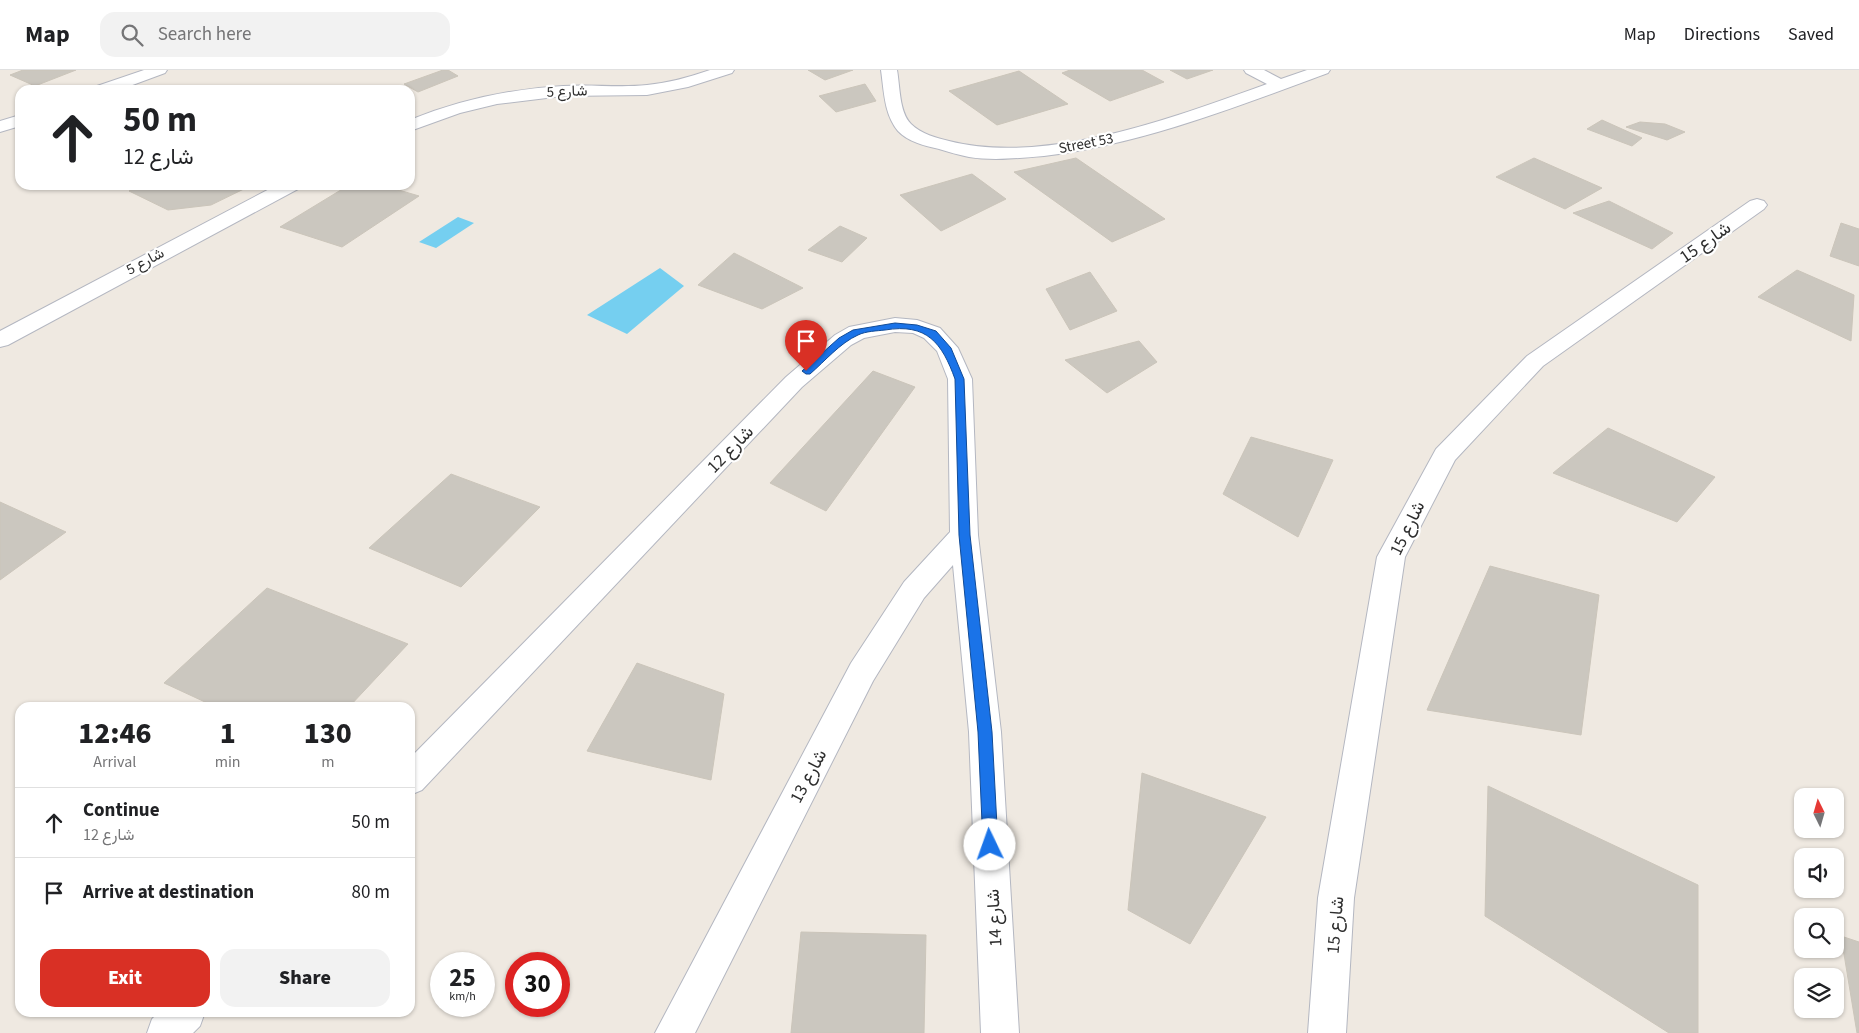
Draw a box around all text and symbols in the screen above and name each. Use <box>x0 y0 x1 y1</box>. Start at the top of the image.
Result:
search box <box>100 12 450 57</box>
text: Map <box>25 17 70 52</box>
icon: search <box>118 21 146 49</box>
text: Search here <box>158 21 251 48</box>
text: Map <box>1624 22 1656 47</box>
text: Directions <box>1684 22 1760 47</box>
text: Saved <box>1788 22 1834 47</box>
street label: شارع 5 <box>546 80 588 103</box>
text: 50 m <box>123 95 197 145</box>
icon: ahead <box>40 105 105 170</box>
street label: Street 53 <box>1057 128 1115 159</box>
text: شارع 12 <box>123 141 194 173</box>
street label: شارع 15 <box>1674 216 1736 269</box>
street label: شارع 5 <box>122 243 168 280</box>
pin <box>785 320 827 371</box>
icon: arrive <box>792 327 820 355</box>
street label: شارع 12 <box>701 420 759 479</box>
street label: شارع 15 <box>1384 497 1431 560</box>
text: 12:46 <box>78 712 152 755</box>
text: 1 <box>220 712 236 755</box>
text: 130 <box>304 712 352 755</box>
street label: شارع 13 <box>784 745 833 808</box>
text: Arrival <box>93 751 136 773</box>
text: min <box>215 751 241 773</box>
text: m <box>321 751 334 773</box>
north arrow <box>1794 788 1844 838</box>
map controls <box>1794 788 1844 1018</box>
text: Continue <box>83 797 160 824</box>
icon: ahead <box>40 809 68 837</box>
text: 50 m <box>352 809 390 836</box>
position arrow <box>963 818 1015 870</box>
text: شارع 12 <box>83 824 134 846</box>
button: sound <box>1794 848 1844 898</box>
icon: arrive <box>40 879 68 907</box>
text: Arrive at destination <box>83 879 254 906</box>
text: 80 m <box>352 879 390 906</box>
street label: شارع 14 <box>981 888 1008 947</box>
street label: شارع 15 <box>1321 895 1350 955</box>
button: search <box>1794 908 1844 958</box>
button: Exit <box>40 949 210 1007</box>
button: Share <box>220 949 390 1007</box>
speed limit sign: 30 <box>505 952 570 1017</box>
text: 25 <box>449 960 476 996</box>
button: layers <box>1794 968 1844 1018</box>
text: km/h <box>449 988 476 1005</box>

